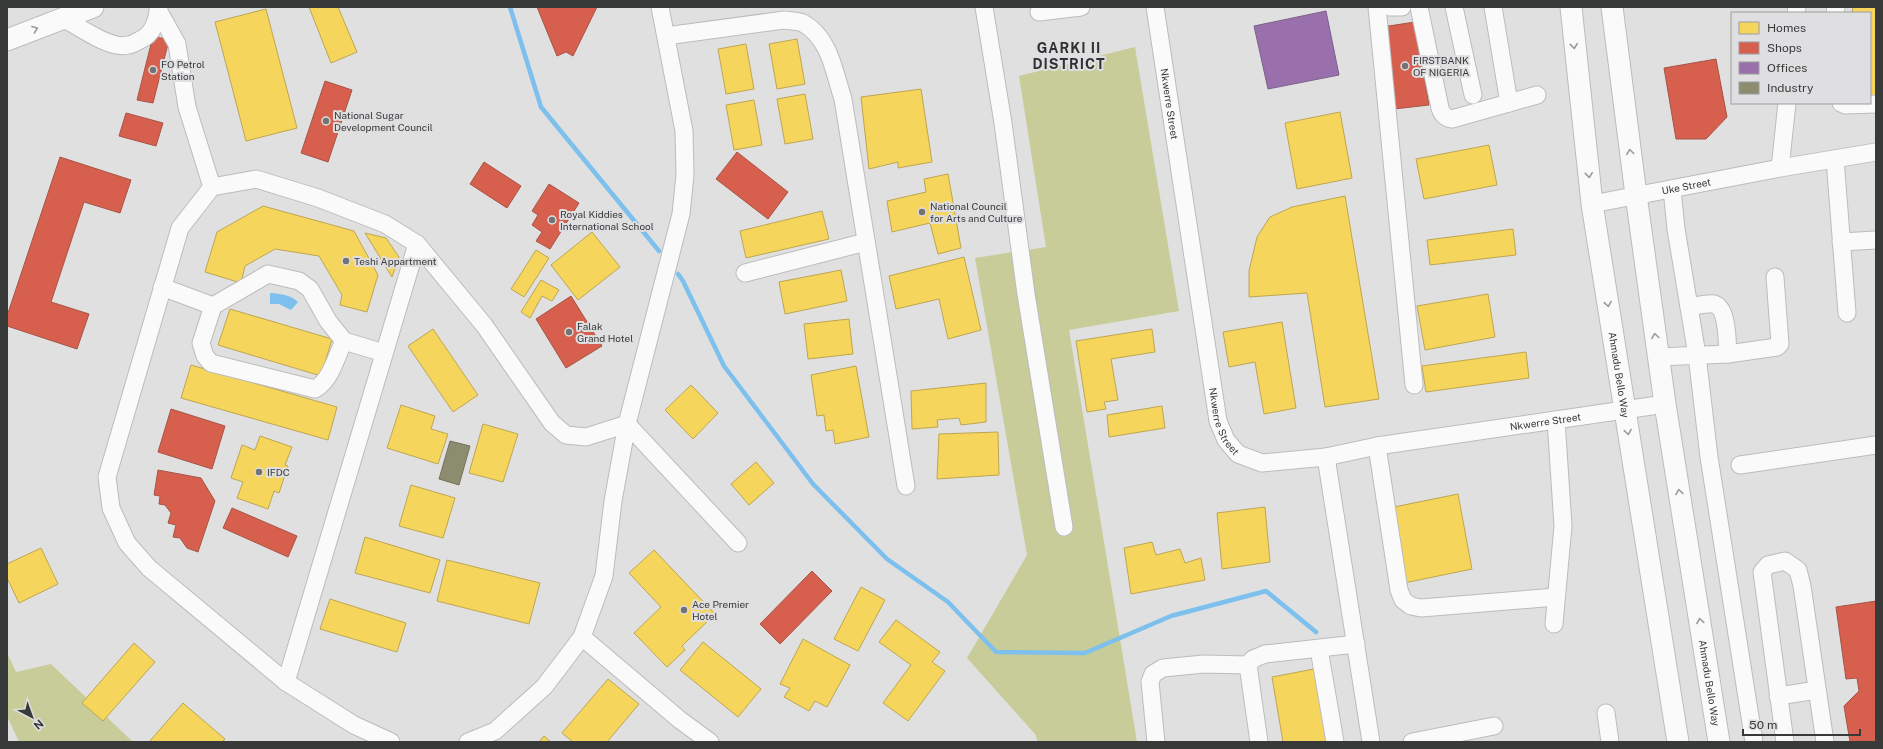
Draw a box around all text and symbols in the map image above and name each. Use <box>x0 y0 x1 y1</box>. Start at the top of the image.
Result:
legend <box>1731 12 1871 104</box>
text: Homes <box>1767 21 1806 35</box>
one-way arrow <box>31 26 38 34</box>
district label: GARKI II DISTRICT <box>1032 40 1106 72</box>
text: Shops <box>1767 41 1802 55</box>
one-way arrow <box>1570 43 1579 49</box>
place label: FIRSTBANK OF NIGERIA <box>1413 54 1469 78</box>
place label: FO Petrol Station <box>161 58 205 82</box>
marker: FIRSTBANK OF NIGERIA <box>1400 61 1410 71</box>
text: Offices <box>1767 61 1807 75</box>
marker: FO Petrol Station <box>148 65 158 75</box>
street label: Nkwerre Street <box>1158 68 1181 140</box>
text: Industry <box>1767 81 1814 95</box>
place label: National Sugar Development Council <box>334 109 433 133</box>
marker: National Sugar Development Council <box>321 116 331 126</box>
one-way arrow <box>1626 149 1635 155</box>
one-way arrow <box>1584 172 1593 178</box>
street label: Uke Street <box>1661 175 1712 197</box>
place label: National Council for Arts and Culture <box>930 200 1023 224</box>
marker: National Council for Arts and Culture <box>917 207 927 217</box>
place label: Royal Kiddies International School <box>560 208 654 232</box>
marker: Royal Kiddies International School <box>547 215 557 225</box>
place label: Teshi Appartment <box>354 255 437 267</box>
marker: Teshi Appartment <box>341 256 351 266</box>
one-way arrow <box>1603 301 1612 307</box>
place label: Falak Grand Hotel <box>577 320 633 344</box>
marker: Falak Grand Hotel <box>564 327 574 337</box>
street label: Ahmadu Bello Way <box>1606 331 1632 419</box>
one-way arrow <box>1651 333 1660 339</box>
street label: Nkwerre Street <box>1207 387 1242 457</box>
street label: Nkwerre Street <box>1509 410 1582 433</box>
one-way arrow <box>1623 429 1632 435</box>
place label: IFDC <box>267 466 290 478</box>
marker: IFDC <box>254 467 264 477</box>
one-way arrow <box>1675 489 1684 495</box>
place label: Ace Premier Hotel <box>692 598 749 622</box>
marker: Ace Premier Hotel <box>679 605 689 615</box>
one-way arrow <box>1696 617 1704 624</box>
street label: Ahmadu Bello Way <box>1697 639 1722 727</box>
north arrow <box>12 697 52 737</box>
scale bar <box>1743 711 1860 737</box>
text: N <box>31 717 46 732</box>
text: 50 m <box>1749 718 1777 732</box>

